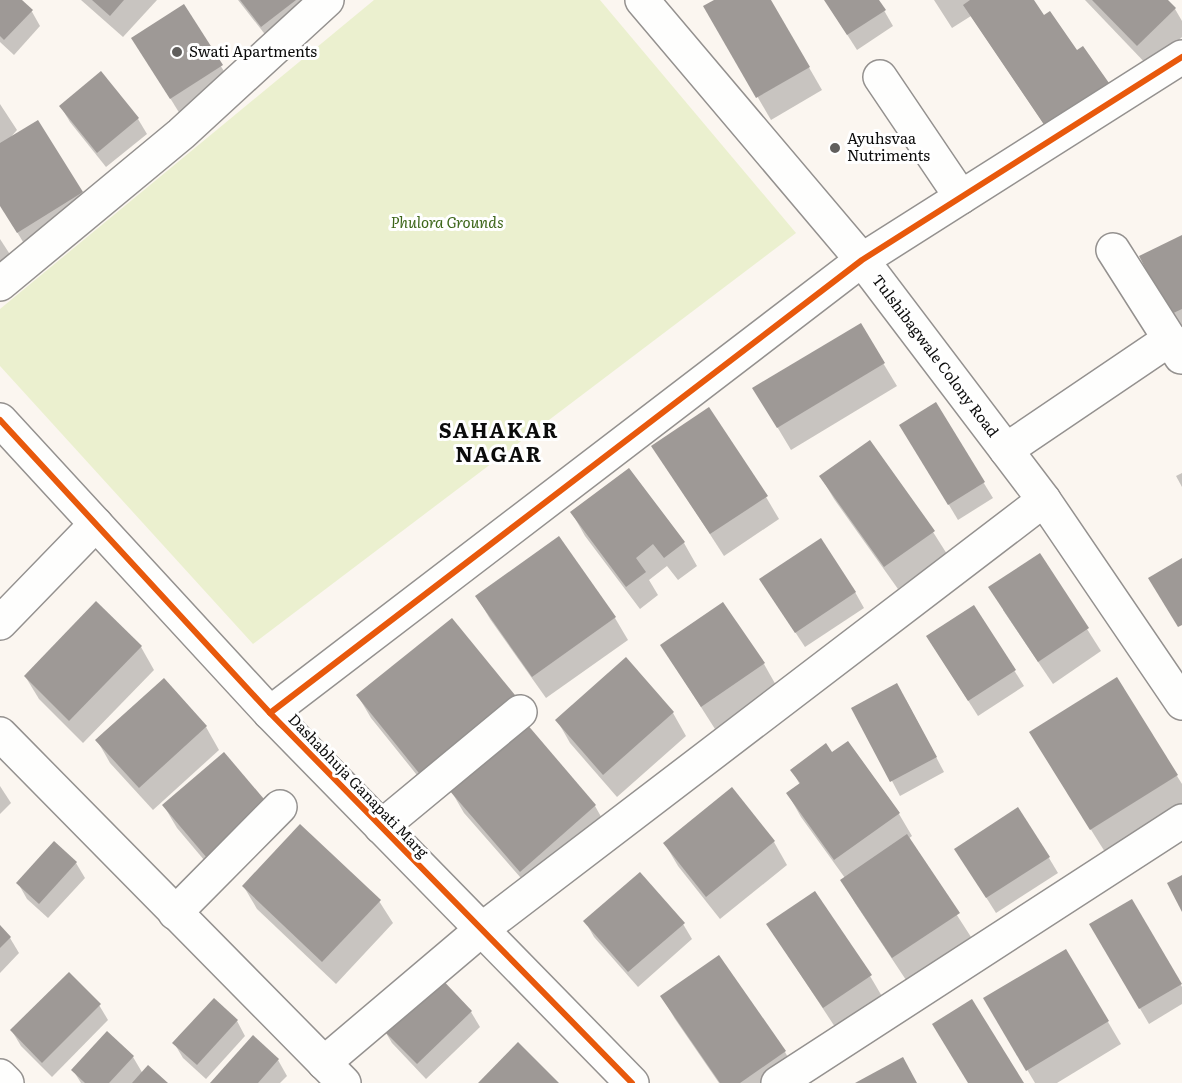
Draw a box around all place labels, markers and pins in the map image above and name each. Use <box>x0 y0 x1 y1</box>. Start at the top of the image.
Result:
place label: Swati Apartments <box>189 39 317 62</box>
marker: Swati Apartments <box>170 45 184 59</box>
place label: Ayuhsvaa Nutriments <box>847 126 930 166</box>
marker: Ayuhsvaa Nutriments <box>828 141 842 155</box>

